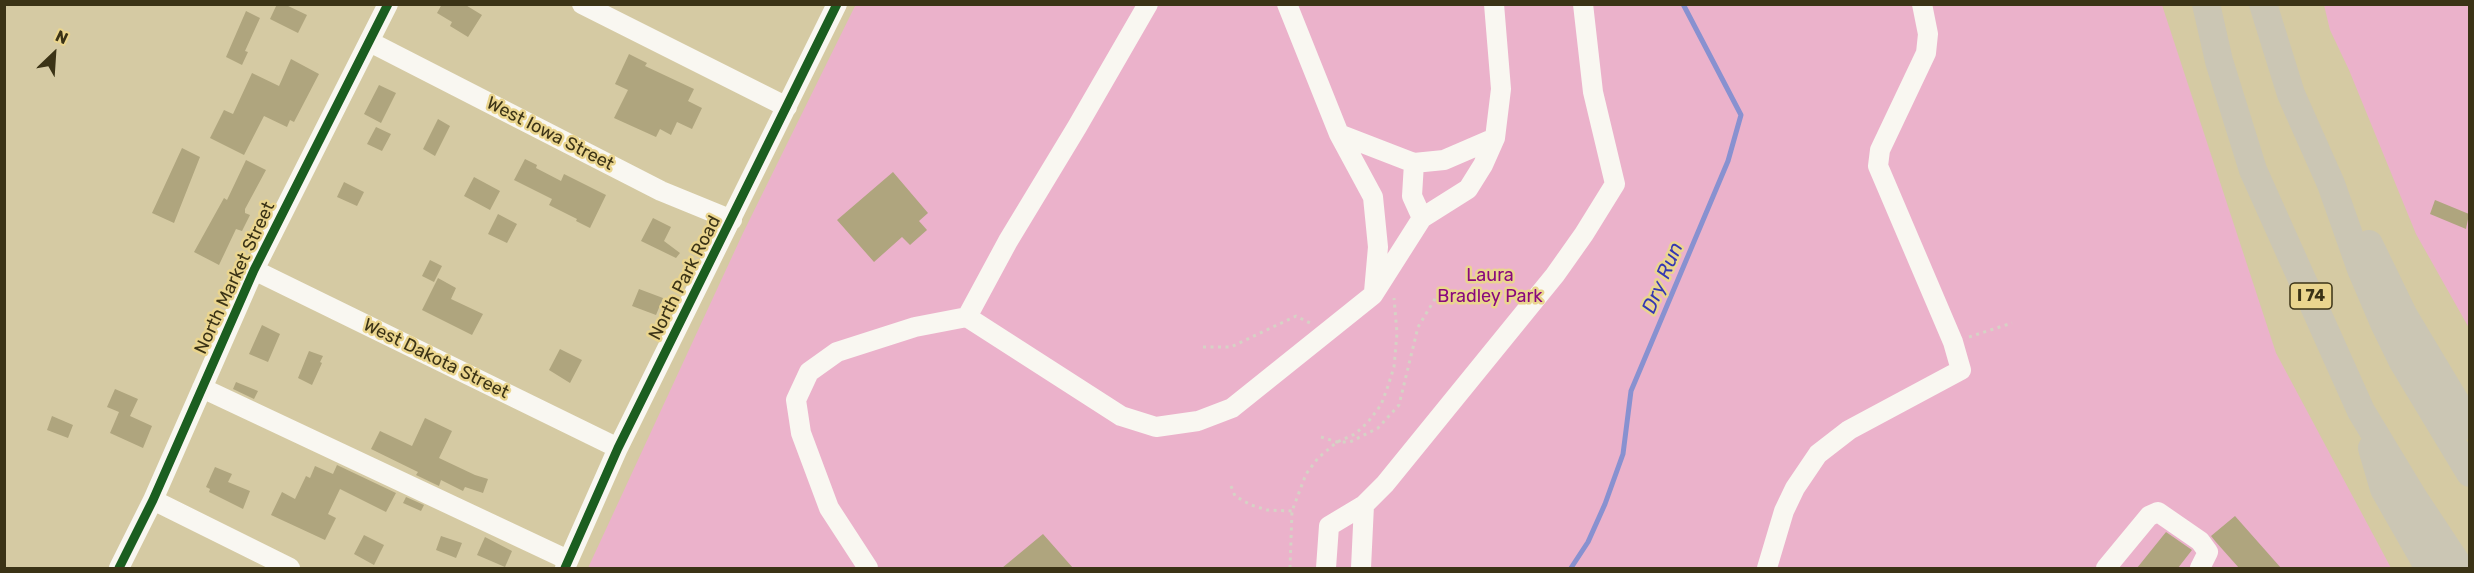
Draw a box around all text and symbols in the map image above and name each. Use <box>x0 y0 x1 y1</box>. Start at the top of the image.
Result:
north arrow <box>24 24 84 84</box>
text: N <box>53 26 71 48</box>
street label: West Iowa Street <box>483 93 617 175</box>
street label: North Market Street <box>190 198 280 358</box>
street label: North Park Road <box>644 212 726 344</box>
water label: Dry Run <box>1637 239 1689 317</box>
park label: Laura Bradley Park <box>1437 265 1543 308</box>
road number: I 74 <box>2290 283 2332 309</box>
street label: West Dakota Street <box>360 314 512 404</box>

